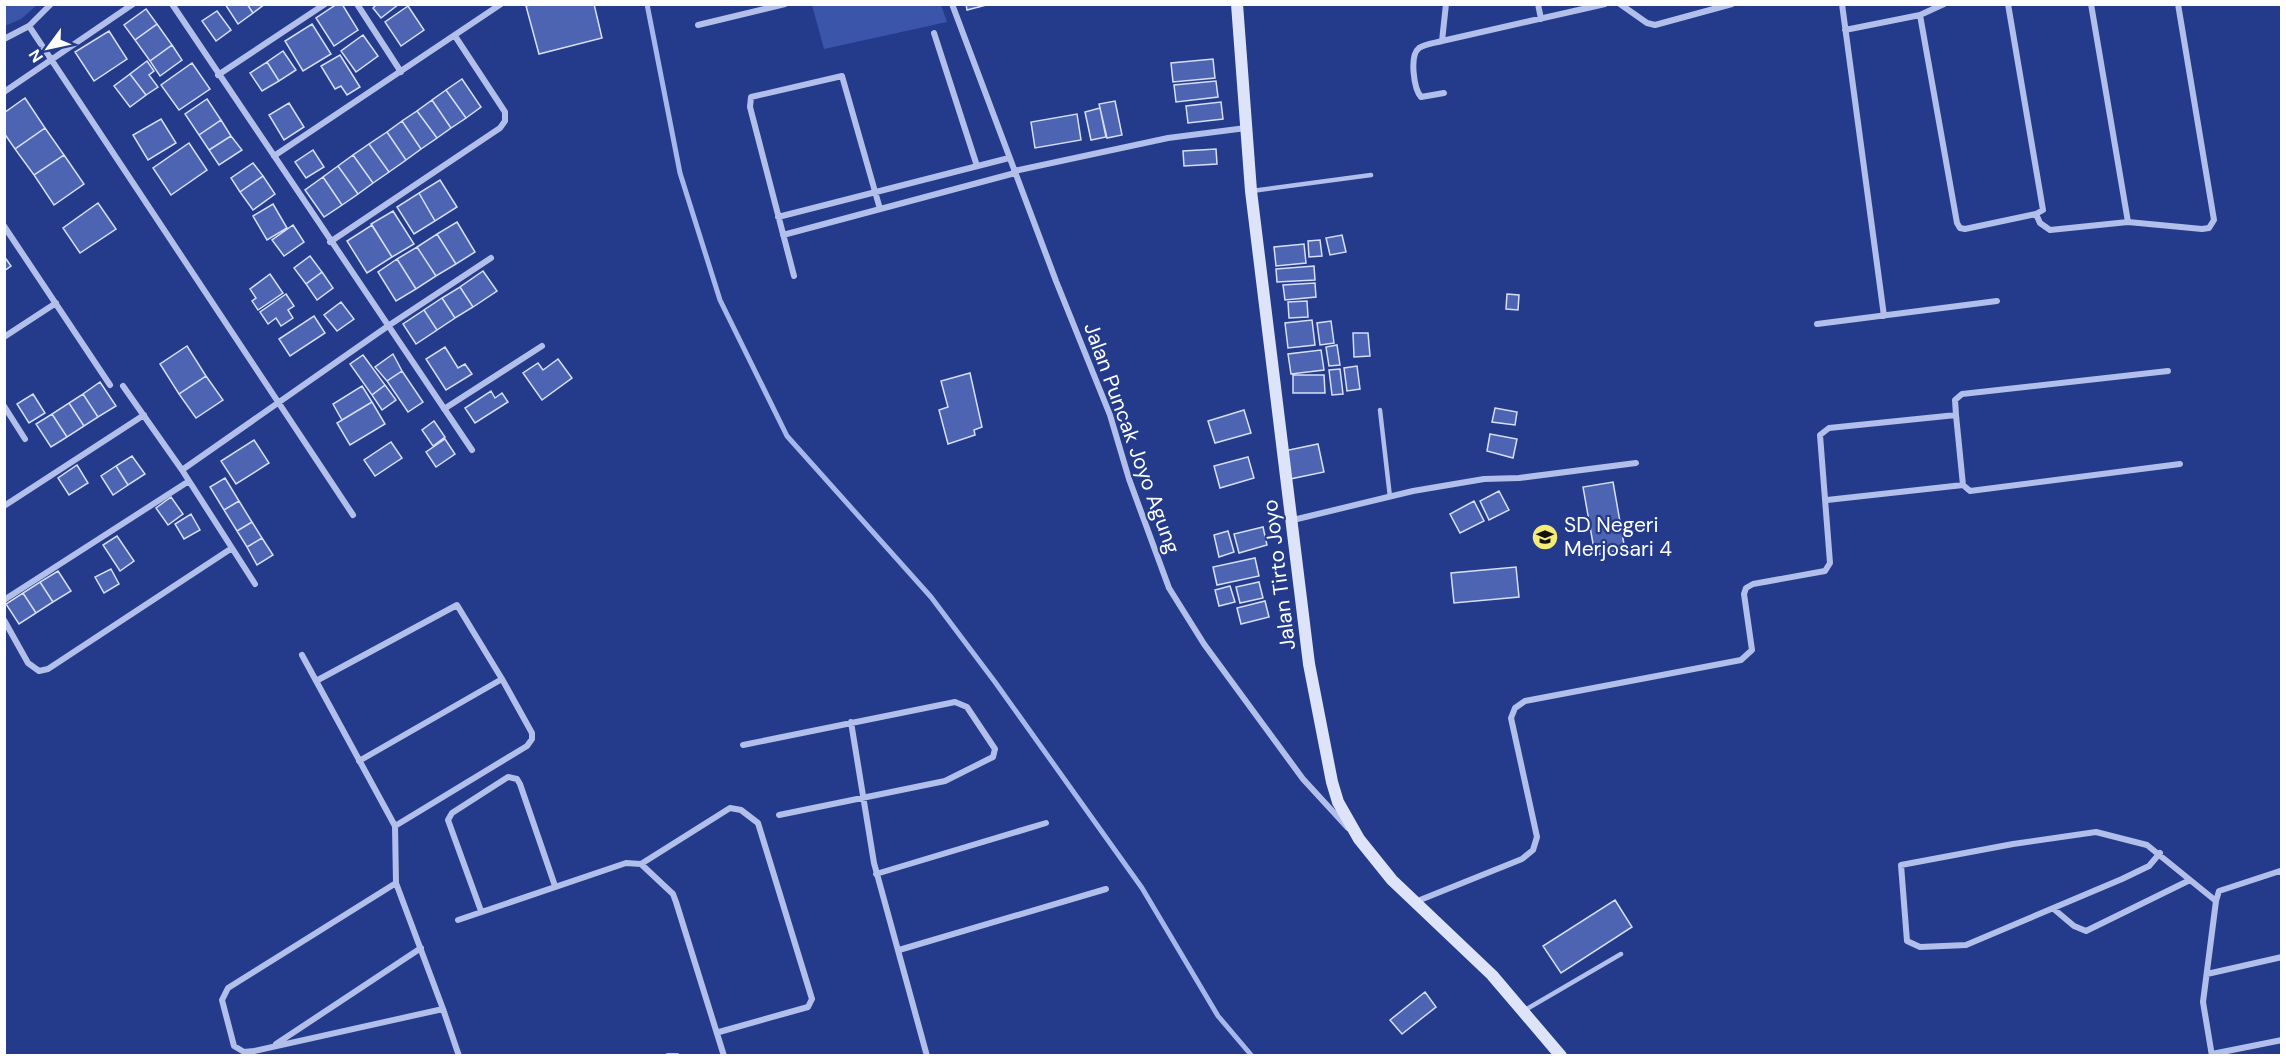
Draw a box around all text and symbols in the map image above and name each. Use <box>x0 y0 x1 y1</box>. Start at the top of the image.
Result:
north arrow <box>18 18 78 78</box>
text: N <box>24 45 48 67</box>
street label: Jalan Puncak Joyo Agung <box>1077 319 1187 558</box>
street label: Jalan Tirto Joyo <box>1256 498 1302 652</box>
place label: SD Negeri Merjosari 4 <box>1564 511 1672 563</box>
school or university icon: SD Negeri Merjosari 4 <box>1530 522 1560 552</box>

